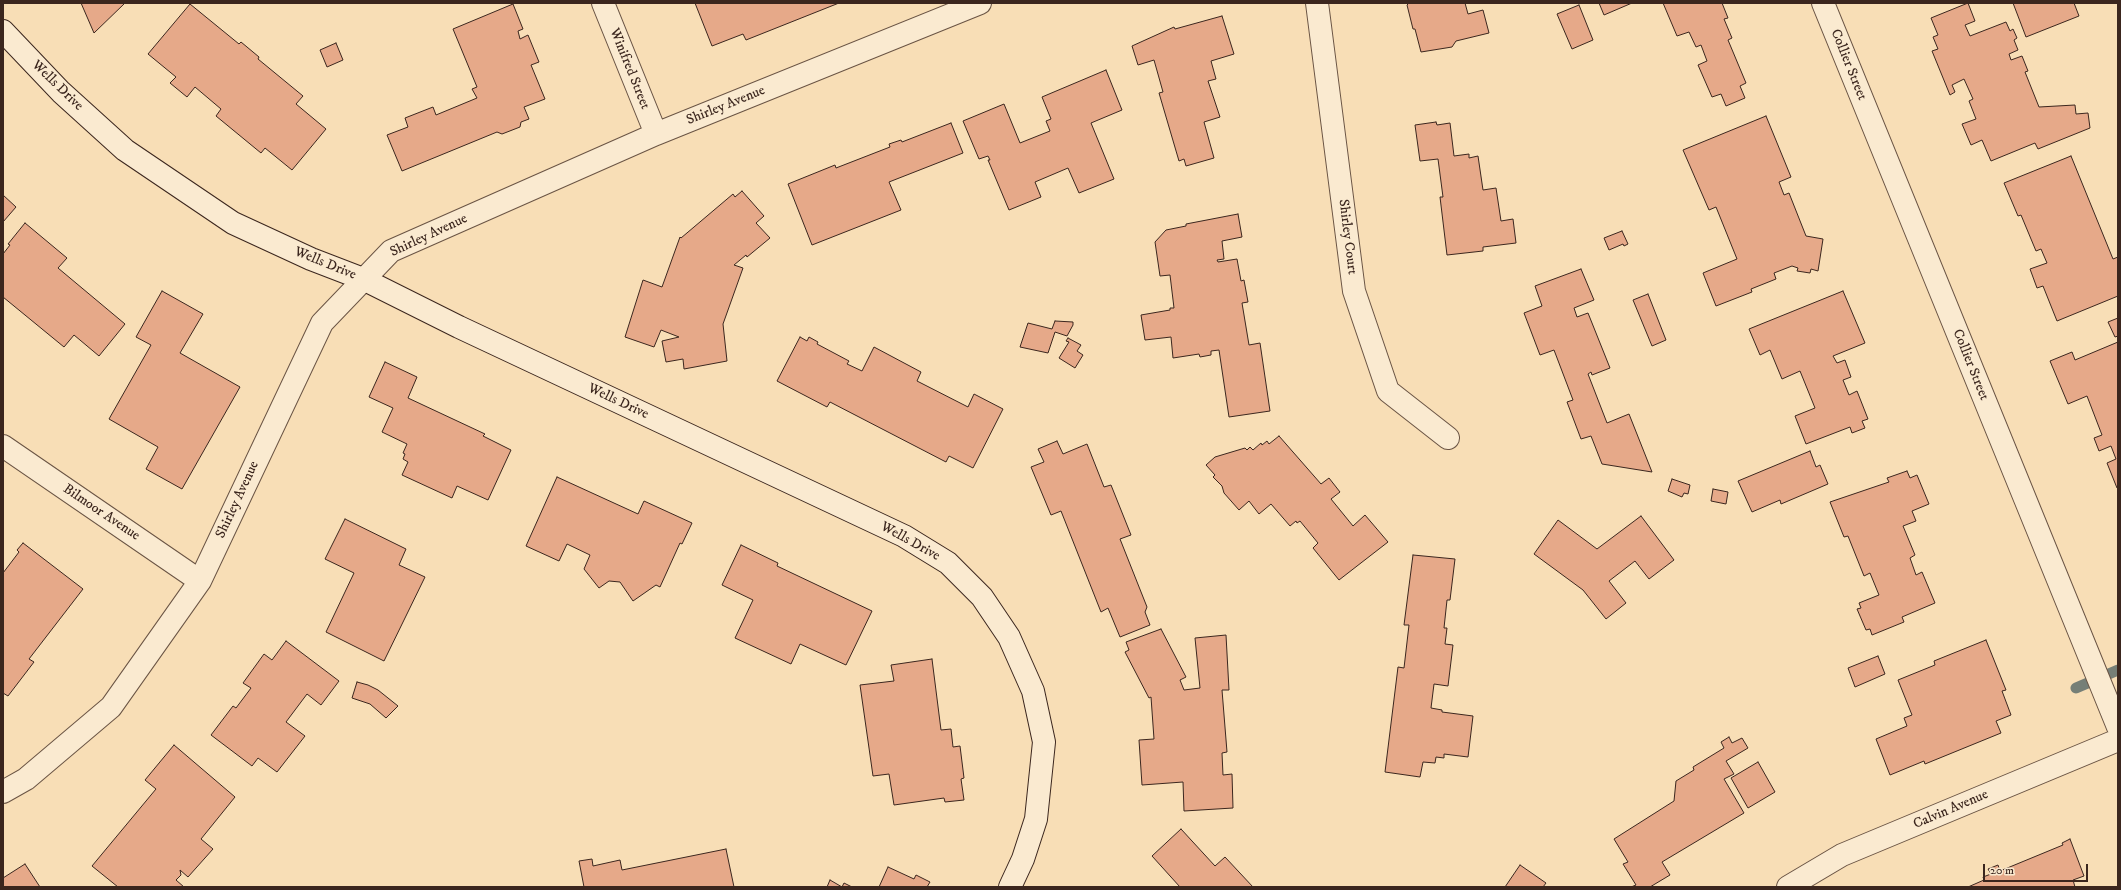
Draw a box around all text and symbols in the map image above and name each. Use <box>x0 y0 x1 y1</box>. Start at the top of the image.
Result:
street label: Winifred Street <box>605 26 653 112</box>
street label: Collier Street <box>1826 27 1870 103</box>
street label: Wells Drive <box>28 57 86 115</box>
street label: Shirley Avenue <box>684 83 768 129</box>
street label: Shirley Court <box>1334 198 1360 276</box>
street label: Shirley Avenue <box>388 211 470 261</box>
street label: Wells Drive <box>292 244 358 284</box>
street label: Collier Street <box>1948 327 1992 403</box>
street label: Wells Drive <box>585 381 651 423</box>
street label: Shirley Avenue <box>213 459 263 541</box>
street label: Bilmoor Avenue <box>59 481 143 545</box>
street label: Wells Drive <box>877 519 943 565</box>
street label: Calvin Avenue <box>1911 787 1991 833</box>
scale bar <box>1985 856 2090 882</box>
text: 20 m <box>1990 863 2014 878</box>

